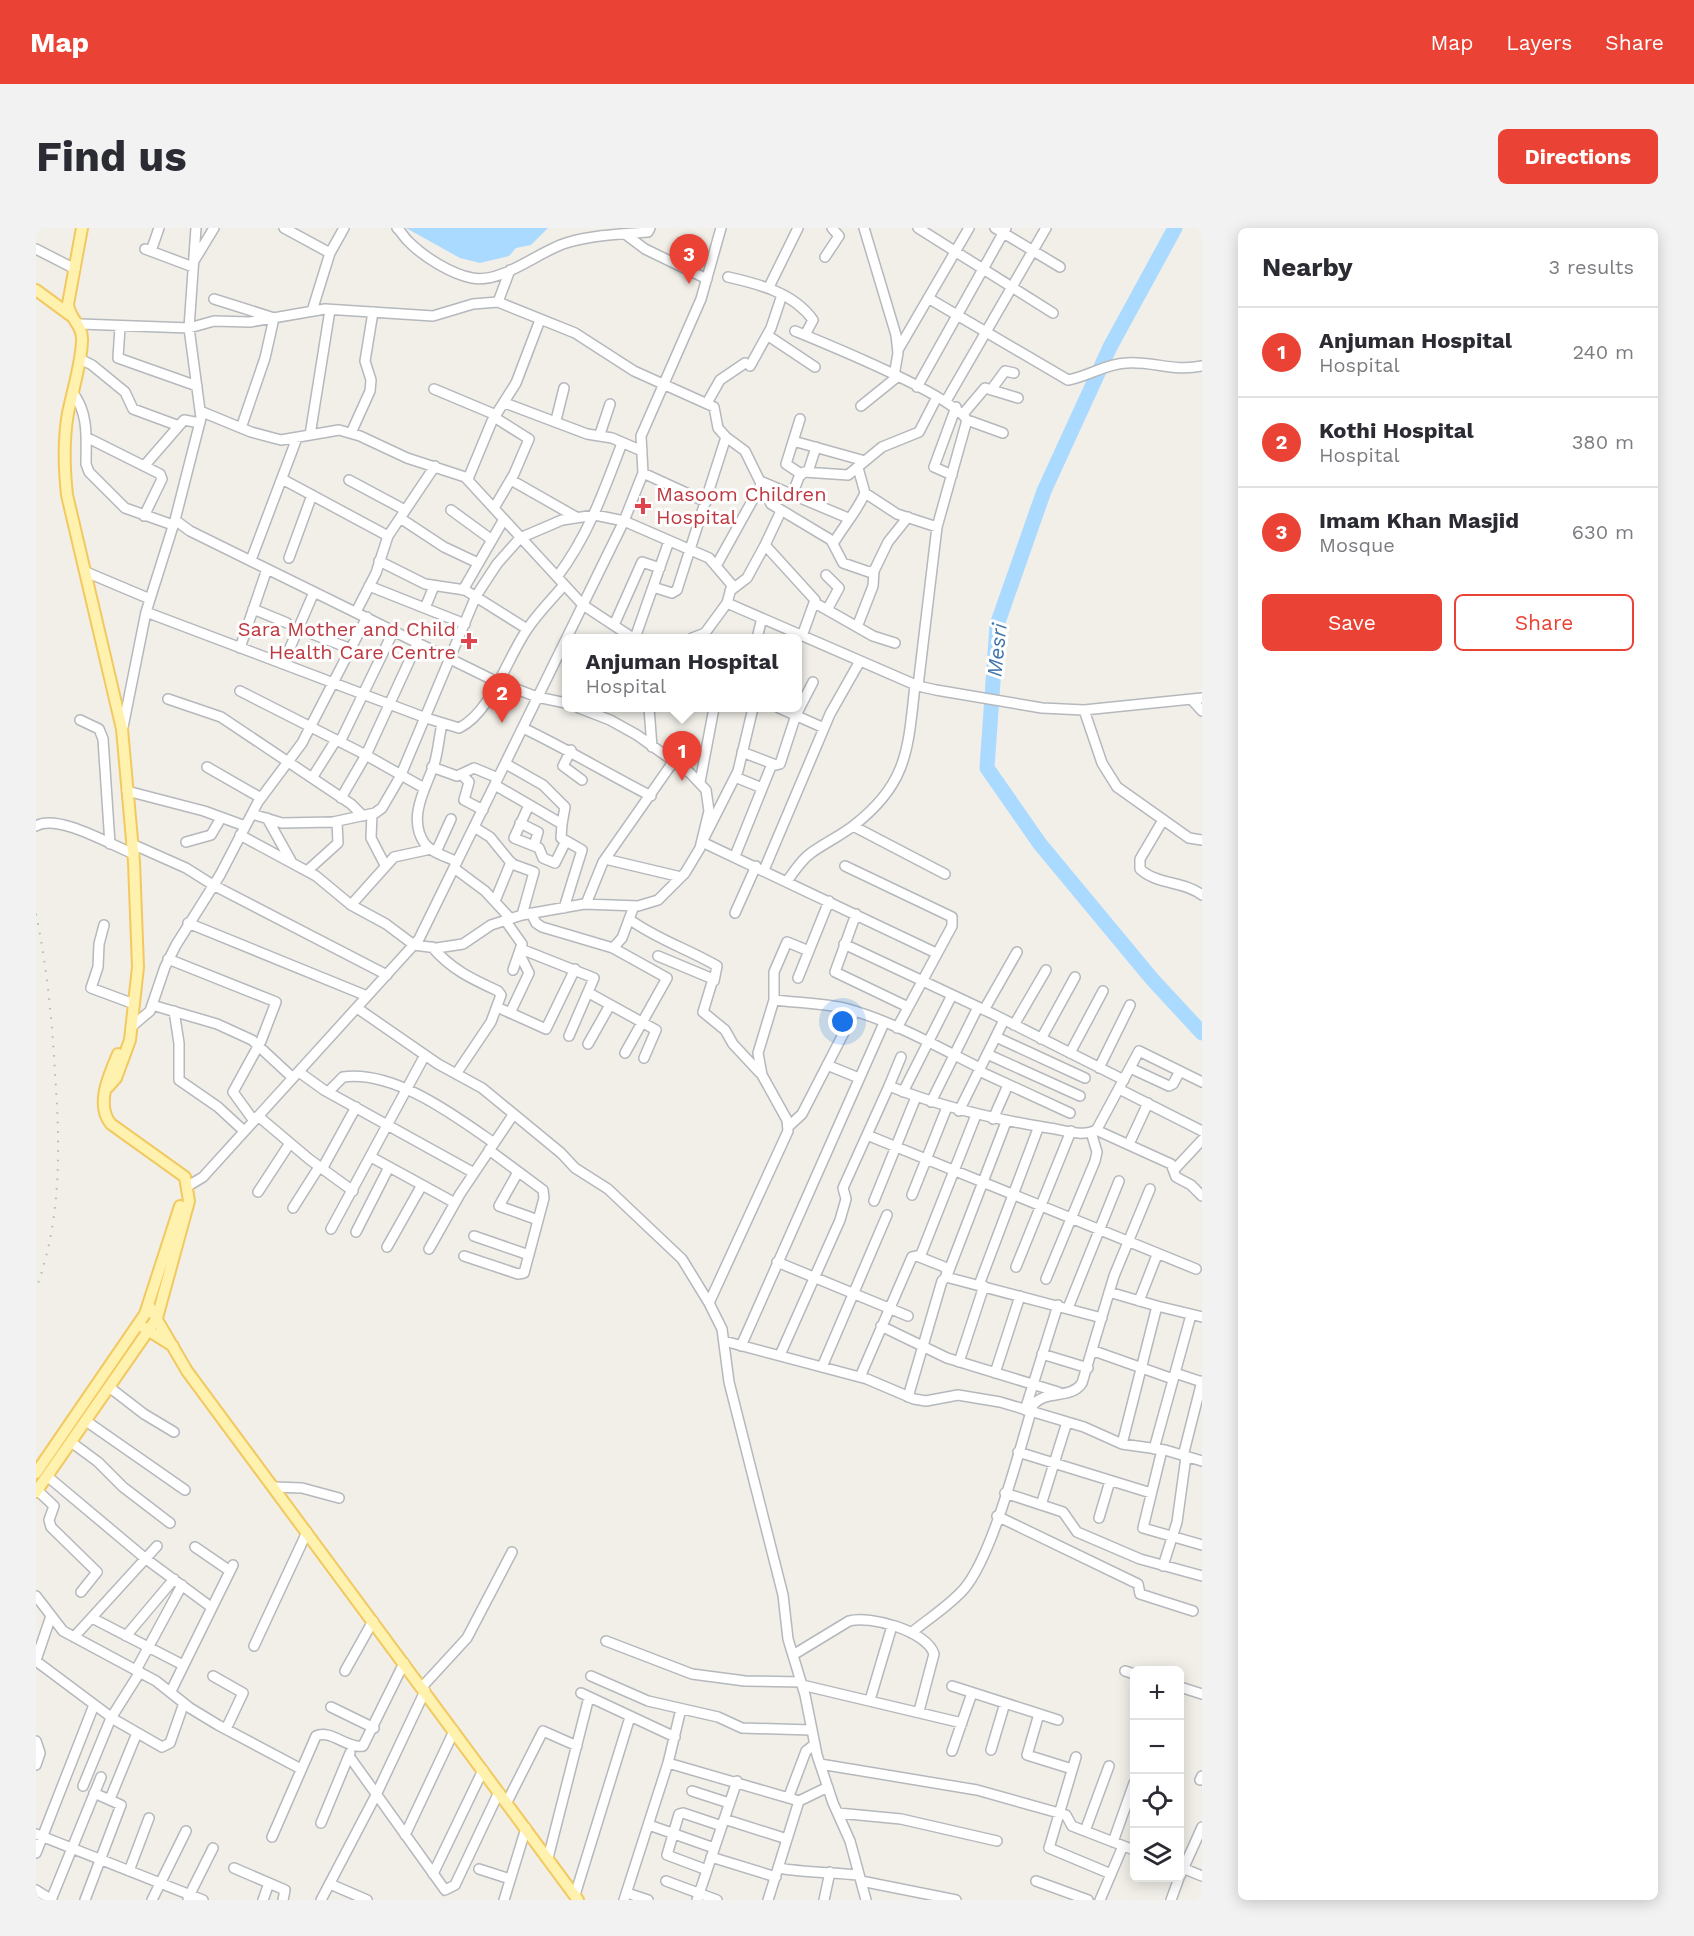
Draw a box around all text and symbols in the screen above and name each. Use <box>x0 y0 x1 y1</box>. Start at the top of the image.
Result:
text: Map <box>30 26 89 59</box>
text: Map <box>1430 30 1473 55</box>
text: Layers <box>1506 30 1572 55</box>
text: Share <box>1605 30 1664 55</box>
button: Directions <box>1498 129 1658 184</box>
text: Find us <box>36 132 187 181</box>
pin: 3 <box>670 235 708 284</box>
text: Nearby <box>1262 252 1353 282</box>
text: 3 results <box>1549 255 1634 279</box>
text: Anjuman Hospital <box>1319 328 1512 353</box>
text: 1 <box>1277 340 1286 364</box>
text: 240 m <box>1572 340 1634 364</box>
text: Hospital <box>1319 353 1400 377</box>
text: Kothi Hospital <box>1319 418 1474 443</box>
text: 2 <box>1276 430 1287 454</box>
text: 380 m <box>1572 430 1634 454</box>
text: Hospital <box>1319 443 1400 467</box>
place label: Masoom Children Hospital <box>656 482 827 529</box>
marker: Masoom Children Hospital <box>634 497 652 515</box>
text: Imam Khan Masjid <box>1319 508 1519 533</box>
text: 3 <box>1276 520 1287 544</box>
text: 630 m <box>1572 520 1634 544</box>
text: Mosque <box>1319 533 1395 557</box>
button: Save <box>1262 594 1442 651</box>
button: Share <box>1454 594 1634 651</box>
place label: Sara Mother and Child Health Care Centre <box>238 617 456 664</box>
water label: Mesri <box>981 621 1012 678</box>
marker: Sara Mother and Child Health Care Centre <box>460 632 478 650</box>
popup <box>562 634 802 712</box>
text: Anjuman Hospital <box>585 649 779 674</box>
pin: 2 <box>482 674 522 723</box>
text: Hospital <box>585 674 666 698</box>
pin: 1 <box>662 732 702 781</box>
your location <box>828 1007 857 1036</box>
map controls <box>1130 1666 1184 1882</box>
button: + <box>1130 1666 1184 1720</box>
button: − <box>1130 1720 1184 1774</box>
button: locate <box>1130 1774 1184 1828</box>
button: layers <box>1130 1828 1184 1882</box>

